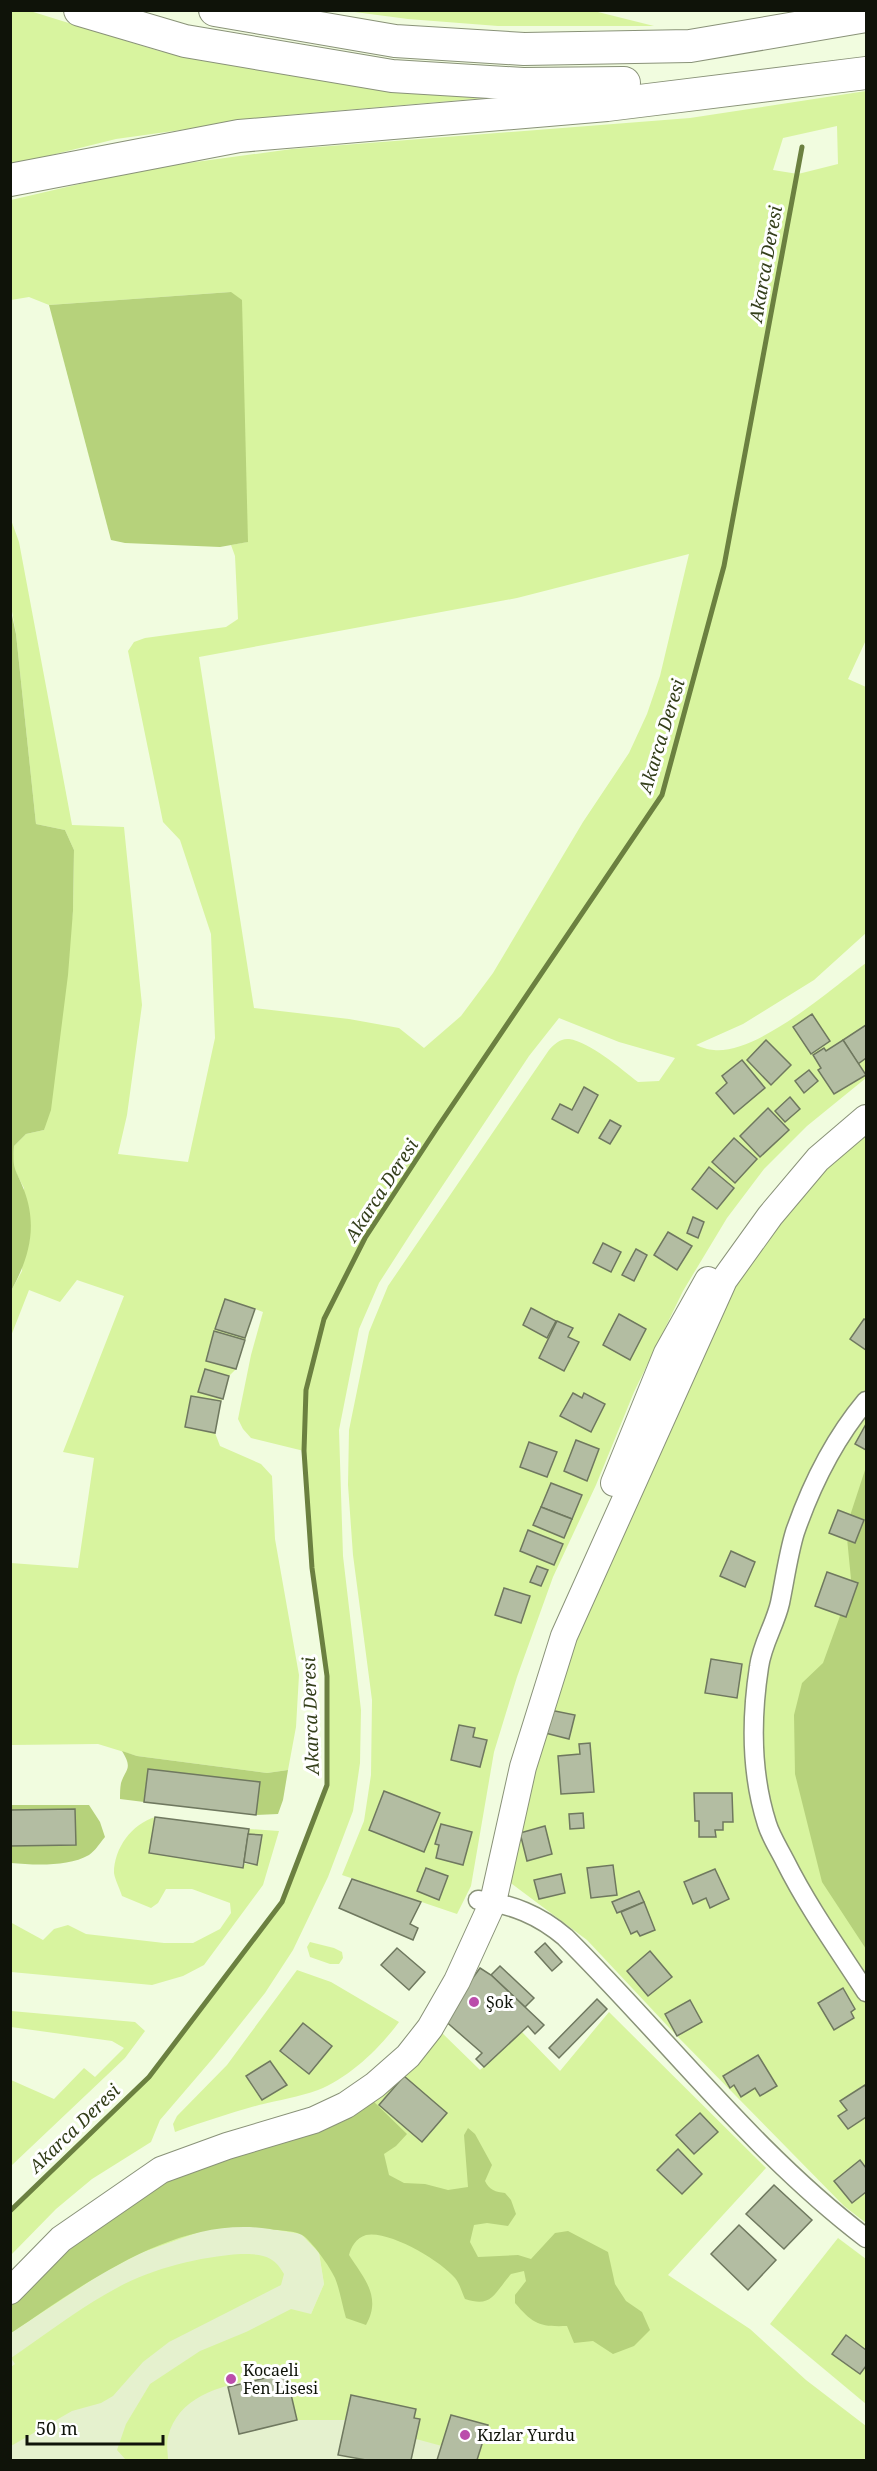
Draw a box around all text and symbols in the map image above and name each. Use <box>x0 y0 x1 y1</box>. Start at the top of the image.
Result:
water label: Akarca Deresi <box>743 203 787 326</box>
water label: Akarca Deresi <box>632 676 690 798</box>
water label: Akarca Deresi <box>338 1134 423 1248</box>
water label: Akarca Deresi <box>296 1656 324 1777</box>
place label: Şok <box>486 1991 514 2013</box>
marker: Şok <box>467 1995 481 2009</box>
water label: Akarca Deresi <box>22 2078 125 2179</box>
place label: Kocaeli Fen Lisesi <box>243 2359 318 2399</box>
marker: Kocaeli Fen Lisesi <box>224 2372 238 2386</box>
scale bar <box>27 2408 164 2446</box>
text: 50 m <box>36 2416 78 2440</box>
place label: Kızlar Yurdu <box>477 2424 575 2446</box>
marker: Kızlar Yurdu <box>458 2428 472 2442</box>

